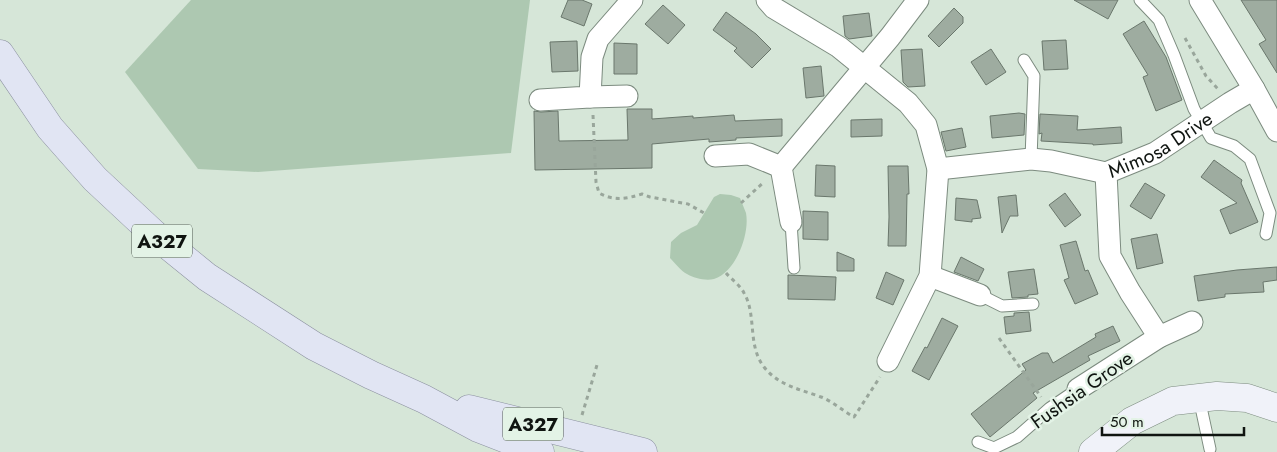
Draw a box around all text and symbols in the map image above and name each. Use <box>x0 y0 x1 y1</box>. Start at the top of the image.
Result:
street label: Mimosa Drive <box>1103 104 1218 185</box>
road number: A327 <box>132 225 192 258</box>
street label: Fushsia Grove <box>1025 344 1139 436</box>
scale bar <box>1102 404 1244 436</box>
road number: A327 <box>503 408 563 440</box>
text: 50 m <box>1110 411 1144 433</box>

